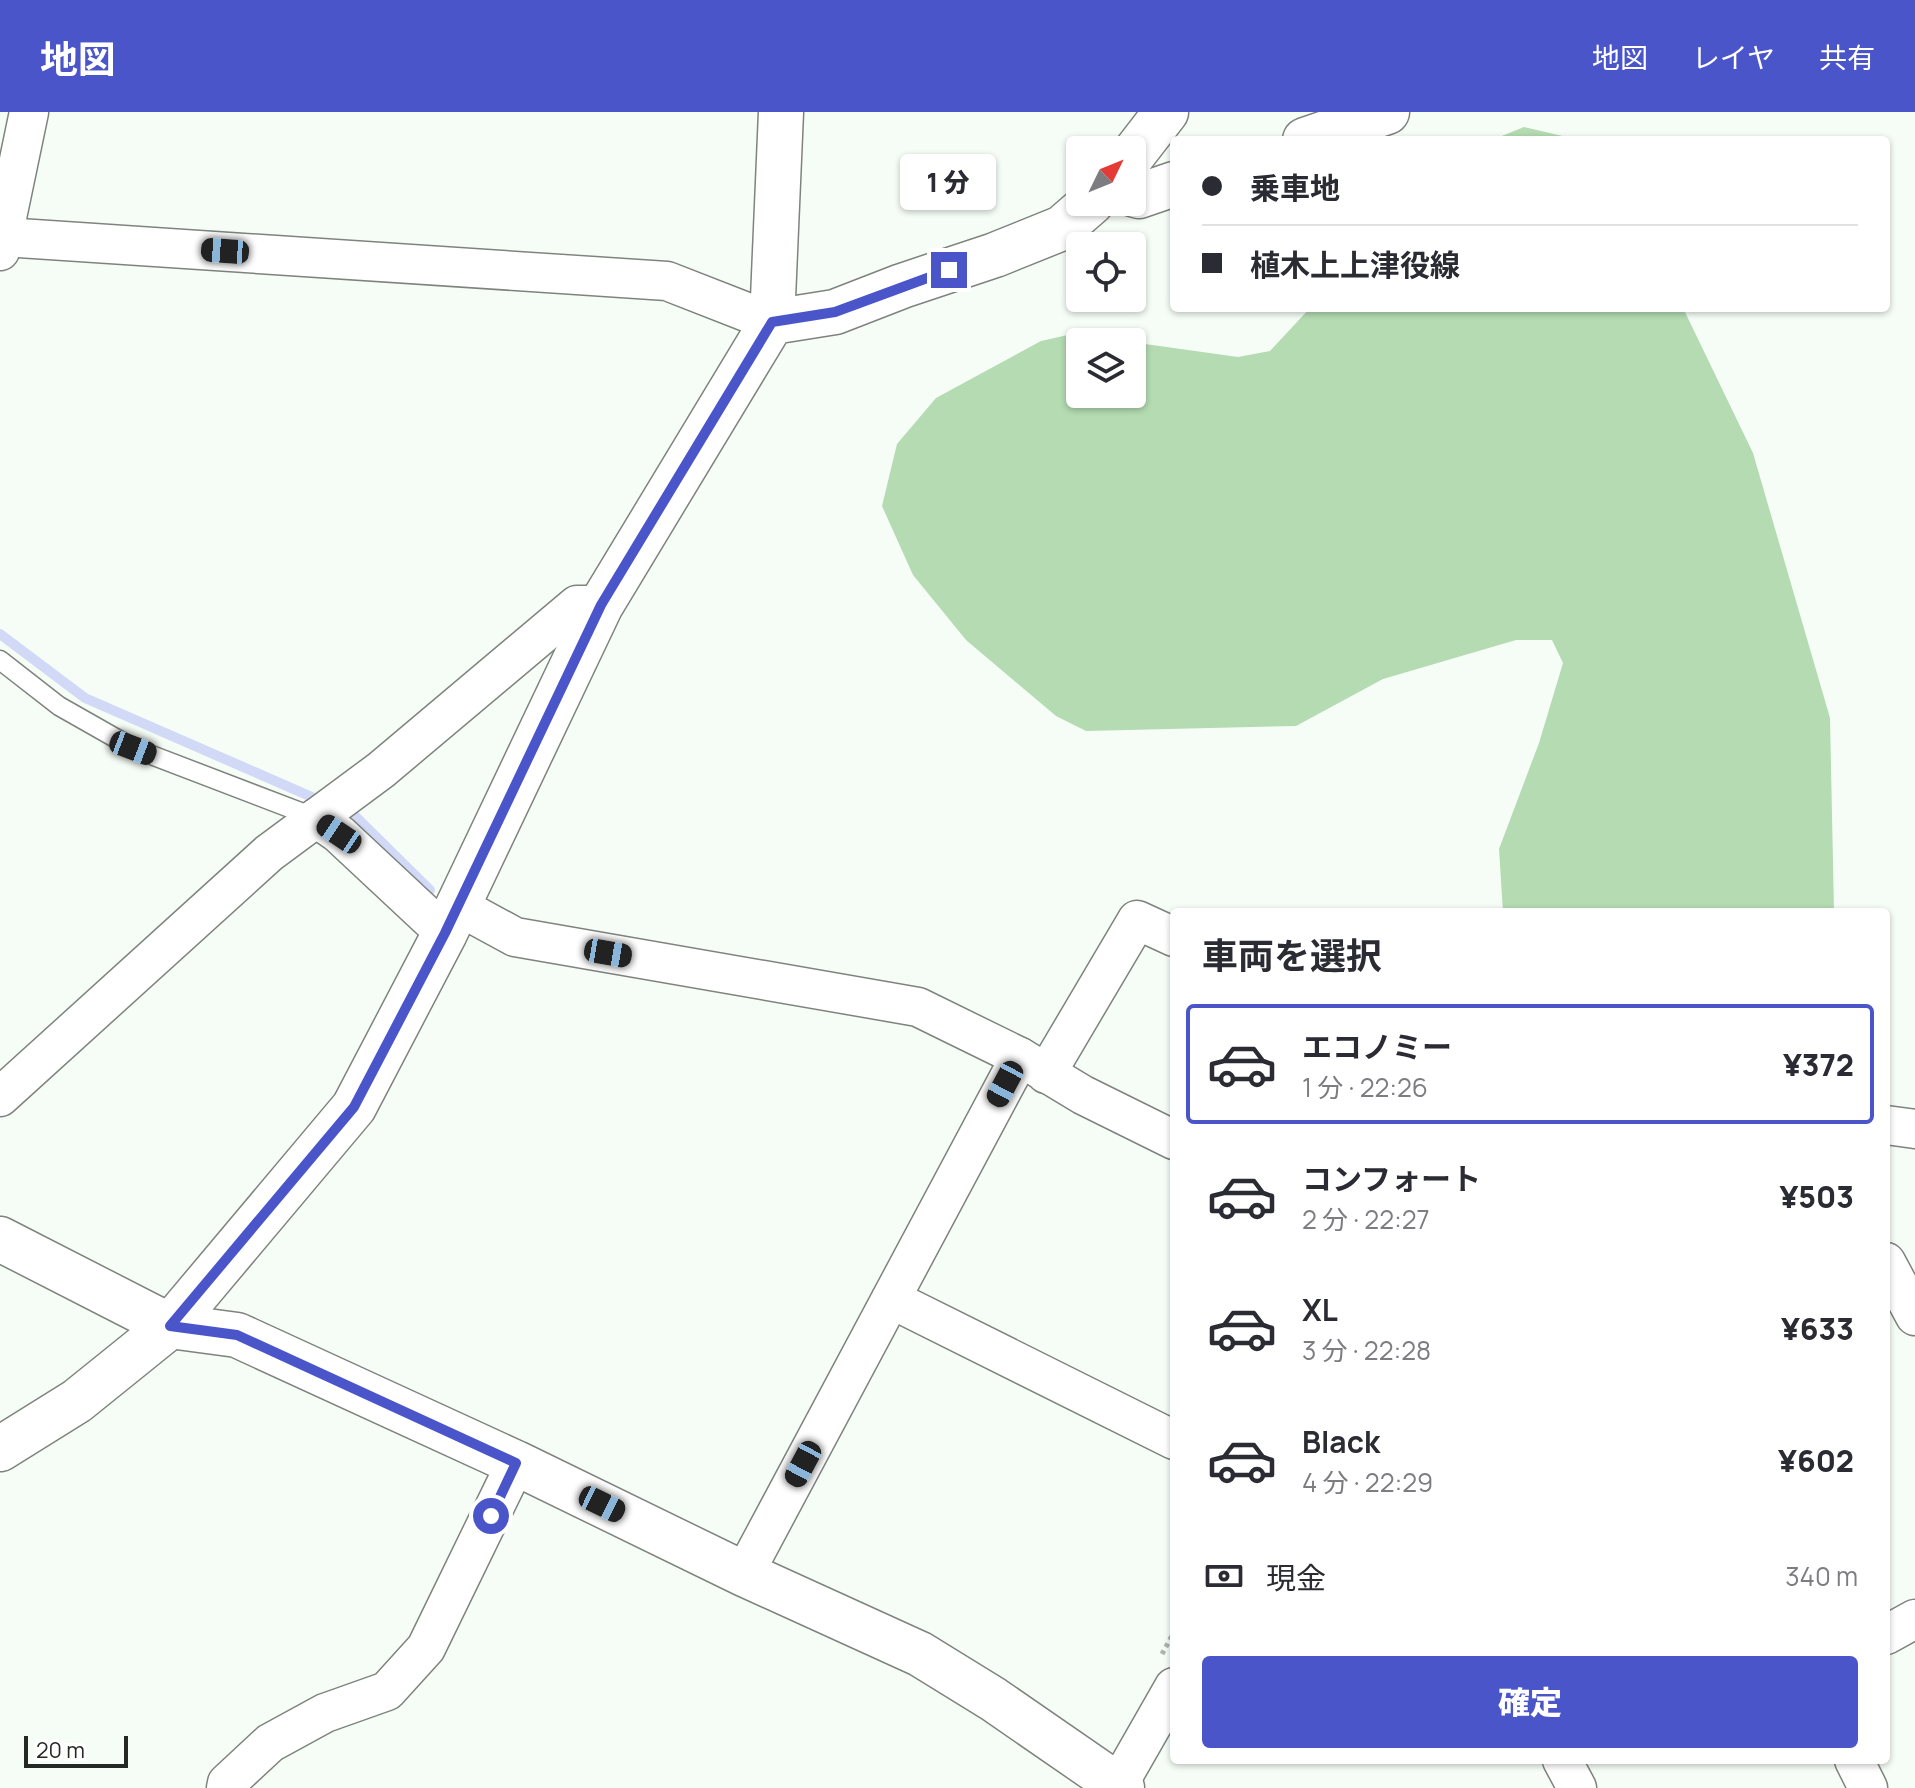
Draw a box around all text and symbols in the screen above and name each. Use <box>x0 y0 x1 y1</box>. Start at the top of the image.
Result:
text: 地図 <box>40 32 116 84</box>
text: 地図 <box>1592 38 1648 76</box>
text: レイヤ <box>1692 38 1775 76</box>
text: 共有 <box>1819 38 1875 76</box>
north arrow <box>1066 136 1146 216</box>
map controls <box>1066 136 1146 408</box>
callout: 1 分 <box>901 154 997 210</box>
text: 1 分 <box>926 164 970 200</box>
text: 乗車地 <box>1250 167 1340 208</box>
button: locate <box>1066 232 1146 312</box>
car <box>200 237 250 265</box>
text: 植木上上津役線 <box>1250 244 1460 285</box>
route end <box>931 252 967 288</box>
button: layers <box>1066 328 1146 408</box>
car <box>106 728 160 768</box>
car <box>312 811 366 857</box>
text: 車両を選択 <box>1202 931 1382 980</box>
car <box>582 937 634 969</box>
text: エコノミー <box>1302 1026 1452 1067</box>
icon: car <box>1206 1028 1278 1100</box>
text: ¥372 <box>1783 1044 1854 1085</box>
car <box>983 1057 1027 1111</box>
text: 1 分 · 22:26 <box>1302 1069 1428 1105</box>
text: コンフォート <box>1302 1158 1481 1199</box>
icon: car <box>1206 1160 1278 1232</box>
text: ¥503 <box>1779 1176 1854 1217</box>
text: 2 分 · 22:27 <box>1302 1201 1430 1237</box>
text: XL <box>1302 1289 1338 1330</box>
icon: car <box>1206 1292 1278 1364</box>
text: ¥633 <box>1781 1308 1854 1349</box>
text: 3 分 · 22:28 <box>1302 1332 1431 1368</box>
text: Black <box>1302 1421 1380 1462</box>
icon: car <box>1206 1424 1278 1496</box>
car <box>781 1437 825 1491</box>
text: ¥602 <box>1778 1440 1854 1481</box>
text: 4 分 · 22:29 <box>1302 1464 1433 1500</box>
car <box>575 1483 629 1525</box>
route start <box>473 1498 509 1534</box>
icon: cash <box>1202 1554 1246 1598</box>
text: 現金 <box>1266 1557 1326 1598</box>
text: 340 m <box>1785 1558 1858 1594</box>
button: 確定 <box>1202 1656 1858 1748</box>
scale bar <box>24 1732 128 1768</box>
text: 20 m <box>36 1735 85 1765</box>

